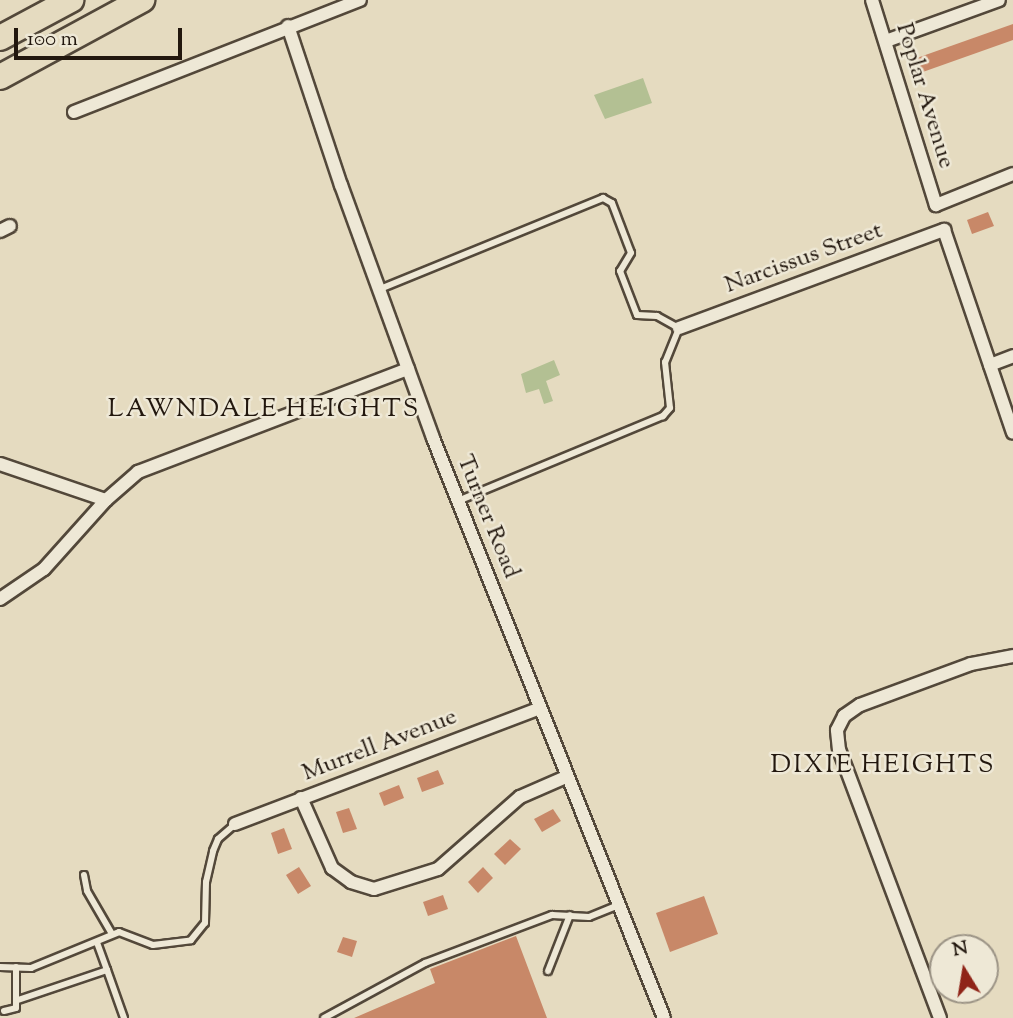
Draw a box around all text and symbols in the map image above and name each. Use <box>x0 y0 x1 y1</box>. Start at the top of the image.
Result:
scale bar <box>18 14 186 58</box>
street label: Poplar Avenue <box>888 20 960 172</box>
text: 100 m <box>27 25 78 55</box>
street label: Narcissus Street <box>721 217 887 301</box>
district label: LAWNDALE HEIGHTS <box>110 394 418 426</box>
street label: Turner Road <box>449 451 525 583</box>
street label: Murrell Avenue <box>299 703 461 789</box>
district label: DIXIE HEIGHTS <box>772 750 994 782</box>
north arrow <box>929 934 999 1004</box>
text: N <box>950 935 970 965</box>

